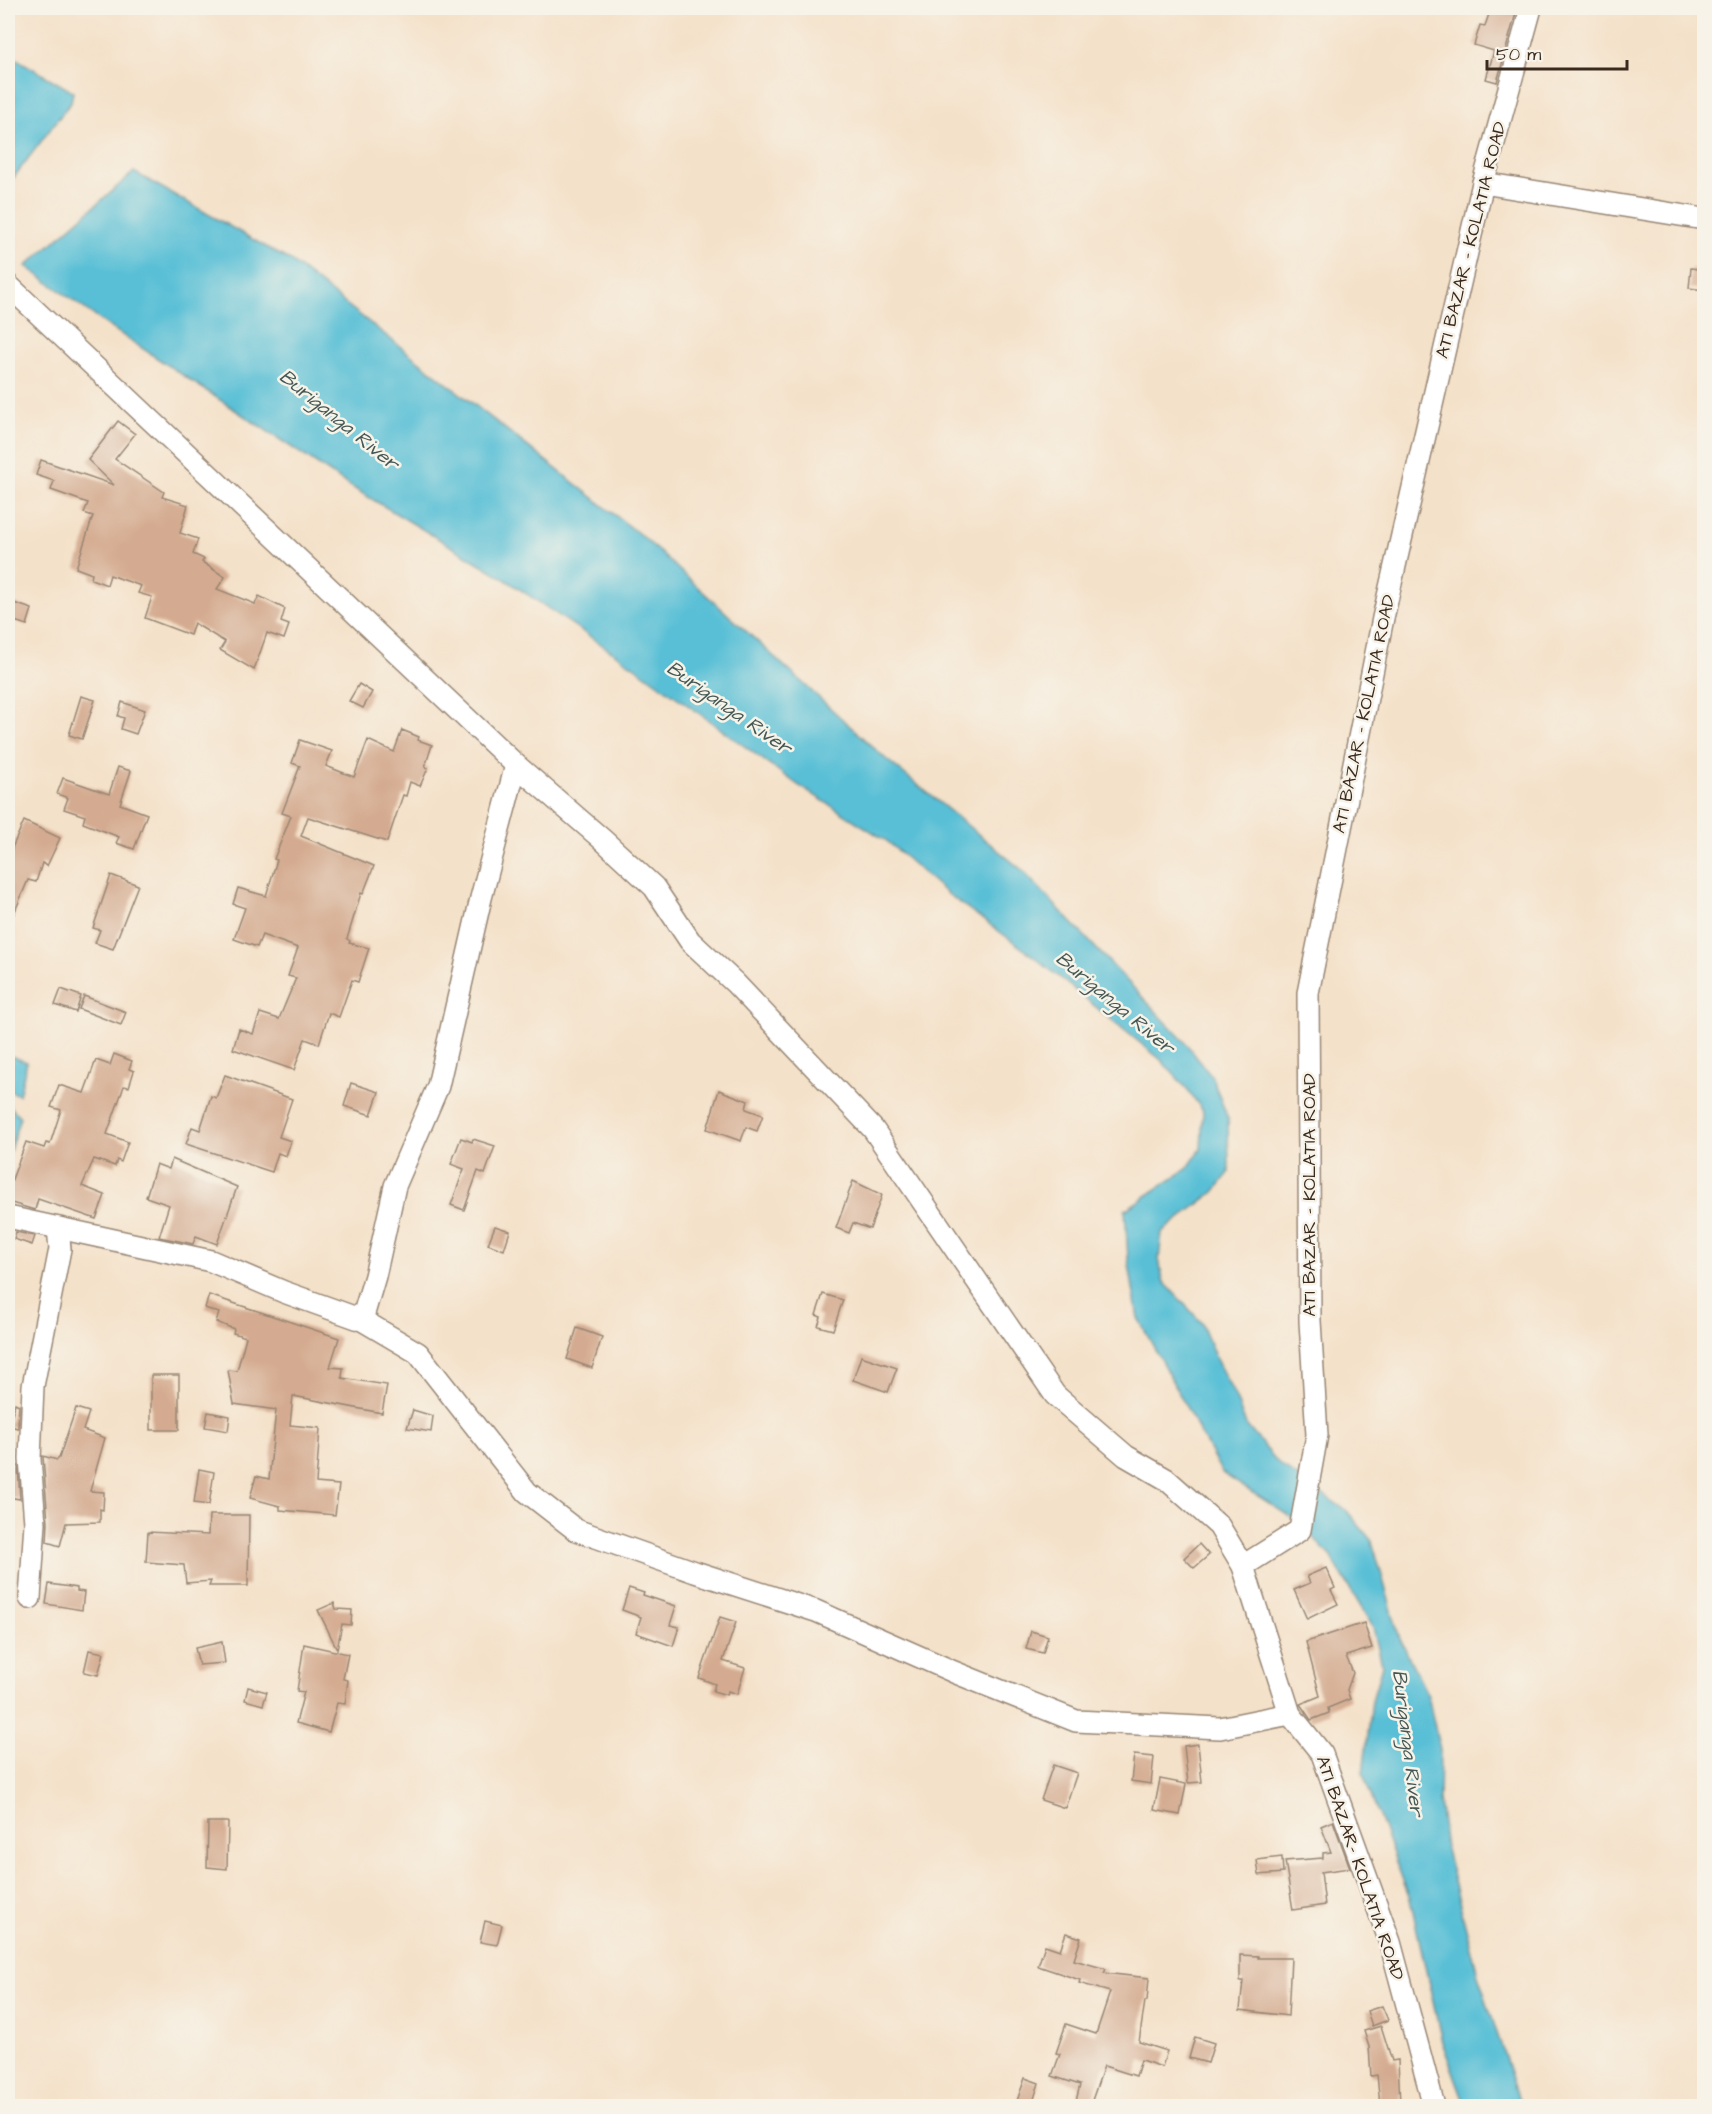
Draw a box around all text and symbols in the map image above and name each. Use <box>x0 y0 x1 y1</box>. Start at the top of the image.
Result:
scale bar <box>1487 33 1626 71</box>
text: 50 m <box>1496 42 1541 67</box>
street label: ATI BAZAR - KOLATIA ROAD <box>1429 119 1513 361</box>
water label: Buriganga River <box>272 363 406 479</box>
street label: ATI BAZAR - KOLATIA ROAD <box>1326 592 1402 836</box>
water label: Buriganga River <box>660 654 799 764</box>
water label: Buriganga River <box>1049 945 1182 1063</box>
street label: ATI BAZAR - KOLATIA ROAD <box>1297 1073 1322 1317</box>
water label: Buriganga River <box>1384 1668 1431 1820</box>
street label: ATI BAZAR- KOLATIA ROAD <box>1310 1752 1410 1984</box>

